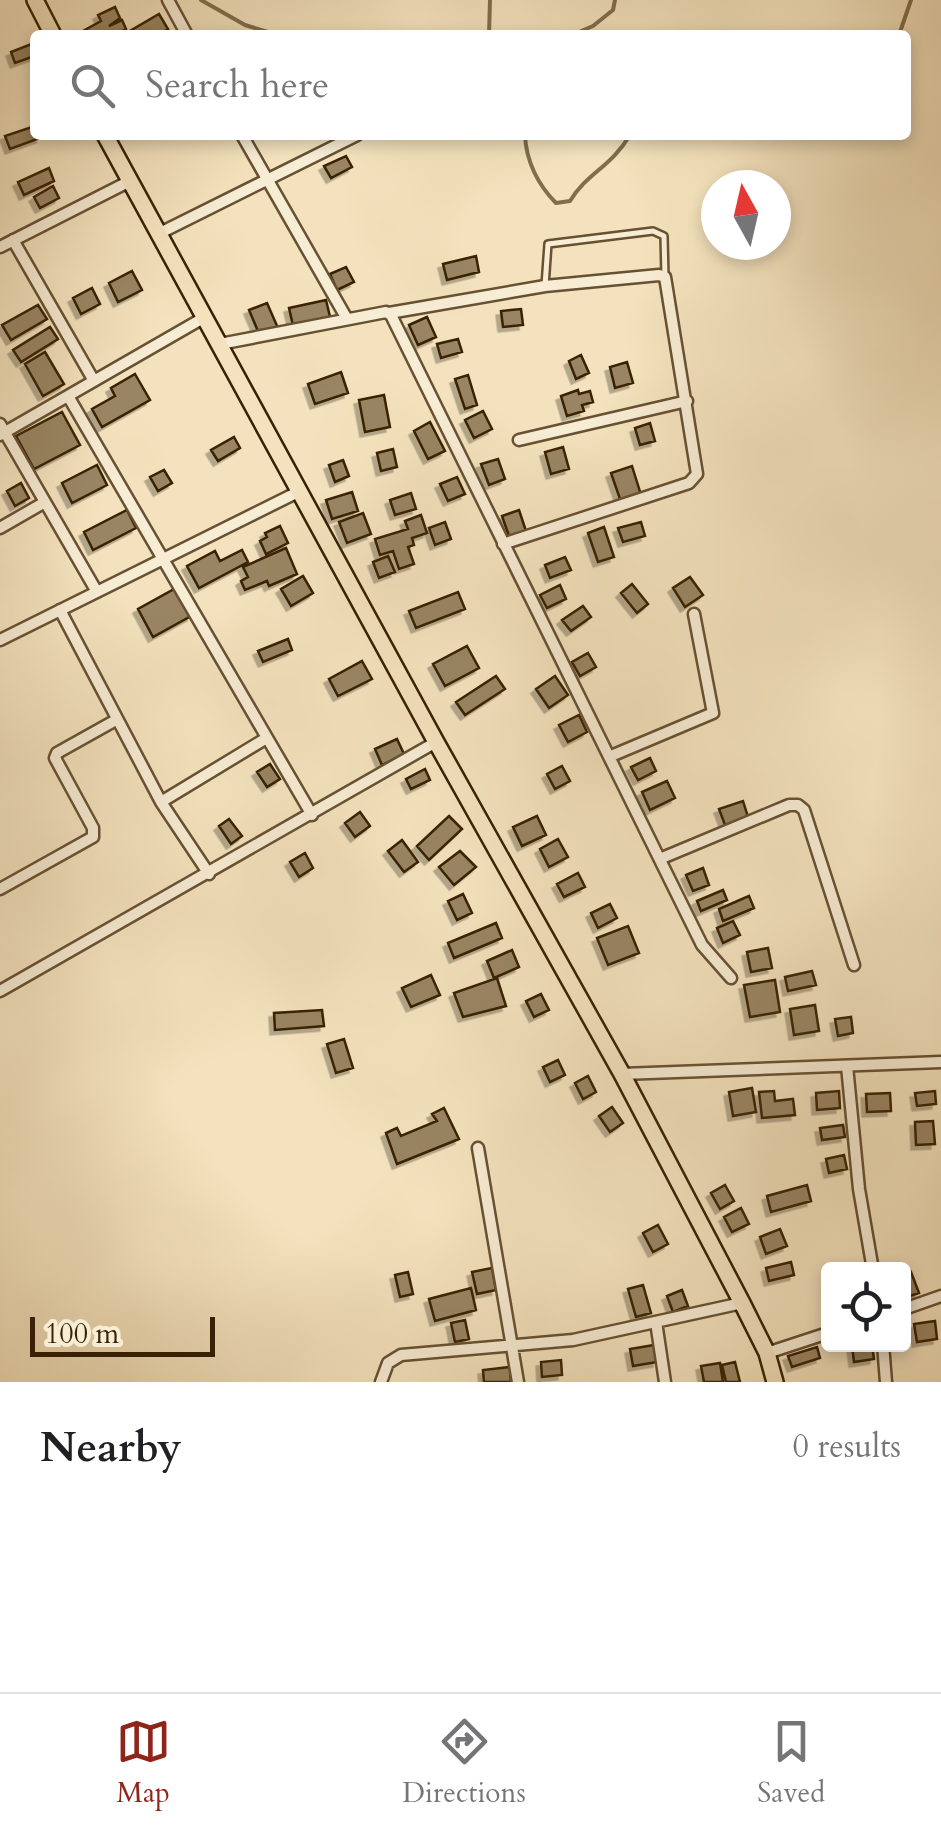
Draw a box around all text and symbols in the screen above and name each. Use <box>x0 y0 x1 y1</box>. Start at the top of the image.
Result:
search box <box>30 30 911 140</box>
icon: search <box>65 58 120 113</box>
text: Search here <box>145 59 329 111</box>
north arrow <box>701 170 791 260</box>
map controls <box>821 1262 911 1352</box>
button: locate <box>821 1262 911 1352</box>
scale bar <box>30 1312 215 1356</box>
text: 100 m <box>45 1315 119 1353</box>
text: Nearby <box>40 1419 182 1476</box>
text: 0 results <box>793 1425 901 1469</box>
tab: Map <box>116 1714 171 1812</box>
tab: Directions <box>402 1714 526 1812</box>
tab: Saved <box>757 1714 825 1812</box>

